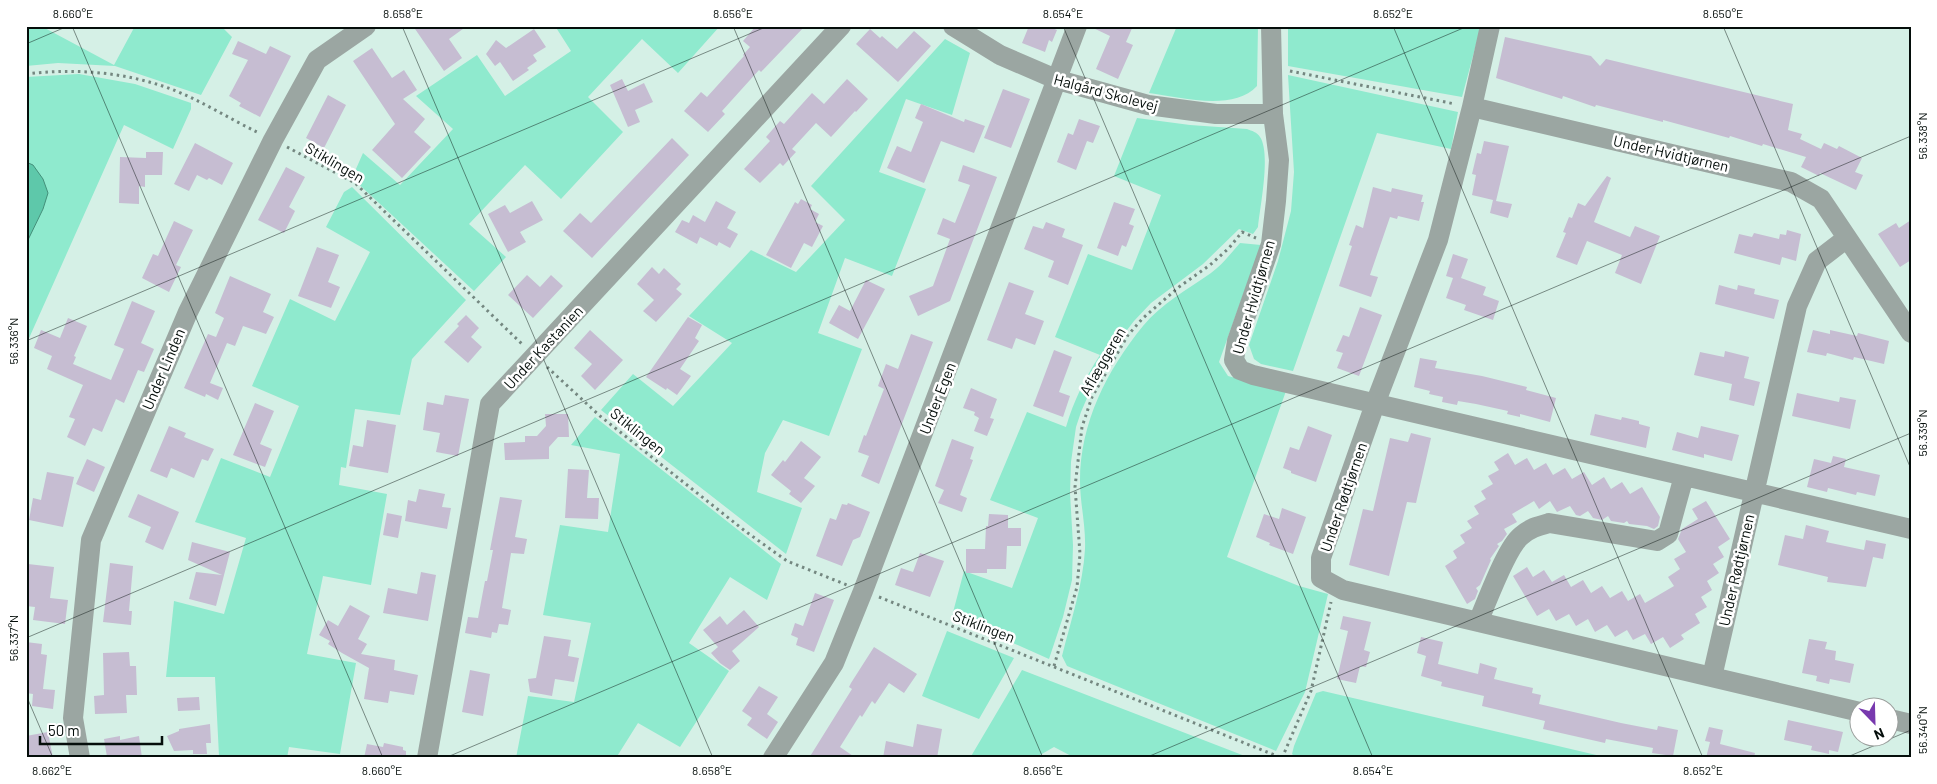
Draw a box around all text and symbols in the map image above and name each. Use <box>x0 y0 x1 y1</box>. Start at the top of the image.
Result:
text: 8.660°E <box>53 6 93 20</box>
text: 8.658°E <box>383 6 423 20</box>
text: 8.656°E <box>713 6 753 20</box>
text: 8.654°E <box>1043 6 1083 20</box>
text: 8.652°E <box>1373 6 1413 20</box>
text: 8.650°E <box>1703 6 1743 20</box>
street label: Halgård Skolevej <box>1052 69 1160 115</box>
text: 56.338°N <box>1915 113 1929 159</box>
street label: Under Hvidtjørnen <box>1612 131 1730 175</box>
street label: Stiklingen <box>302 138 368 186</box>
street label: Under Hvidtjørnen <box>1228 238 1278 356</box>
street label: Under Kastanien <box>500 302 586 392</box>
text: 56.336°N <box>6 318 20 364</box>
street label: Aflæggeren <box>1075 324 1129 398</box>
street label: Under Linden <box>138 325 188 413</box>
street label: Under Egen <box>915 360 959 436</box>
street label: Stiklingen <box>607 404 669 458</box>
text: 56.339°N <box>1915 410 1929 456</box>
street label: Under Rødtjørnen <box>1316 440 1370 554</box>
street label: Under Rødtjørnen <box>1714 512 1758 628</box>
street label: Stiklingen <box>950 606 1018 646</box>
text: 56.337°N <box>6 615 20 661</box>
north arrow <box>1850 696 1900 746</box>
text: 56.340°N <box>1915 706 1929 754</box>
scale bar <box>40 714 162 746</box>
text: 50 m <box>48 721 80 739</box>
text: N <box>1872 725 1887 744</box>
text: 8.662°E <box>32 763 72 777</box>
text: 8.660°E <box>362 763 402 777</box>
text: 8.658°E <box>692 763 732 777</box>
text: 8.656°E <box>1023 763 1063 777</box>
text: 8.654°E <box>1353 763 1393 777</box>
text: 8.652°E <box>1683 763 1723 777</box>

